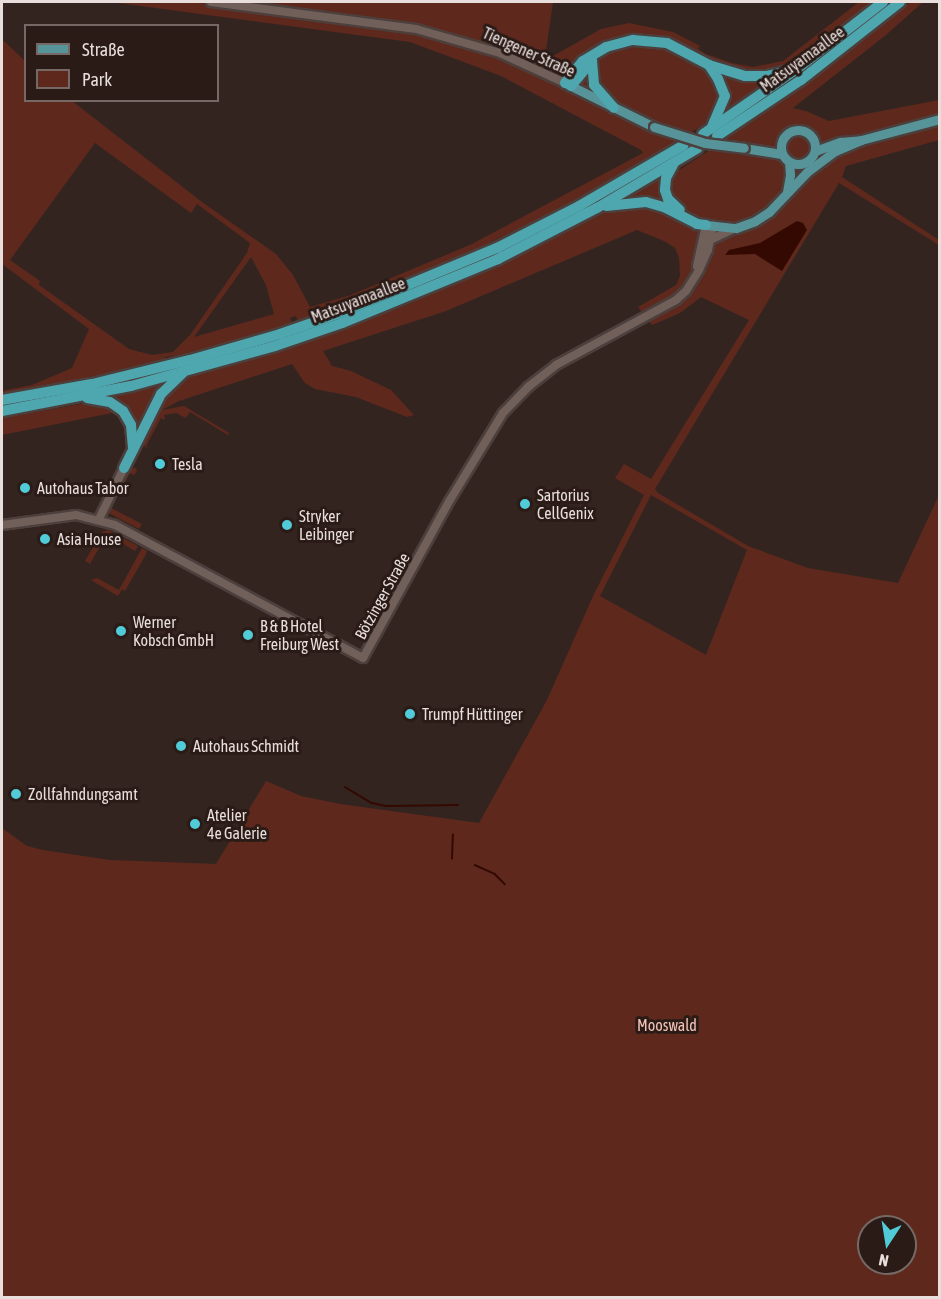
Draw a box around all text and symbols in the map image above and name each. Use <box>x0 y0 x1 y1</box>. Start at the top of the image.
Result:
street label: Matsuyamaallee <box>756 22 848 96</box>
street label: Tiengener Straße <box>480 23 578 81</box>
legend <box>24 24 219 102</box>
text: Straße <box>82 39 125 60</box>
text: Park <box>82 69 112 90</box>
street label: Matsuyamaallee <box>308 273 408 327</box>
place label: Tesla <box>172 454 203 474</box>
marker: Tesla <box>153 457 167 471</box>
place label: Autohaus Tabor <box>37 478 128 498</box>
marker: Autohaus Tabor <box>18 481 32 495</box>
place label: Sartorius CellGenix <box>537 485 594 523</box>
marker: Sartorius CellGenix <box>518 497 532 511</box>
place label: Stryker Leibinger <box>299 506 354 544</box>
marker: Stryker Leibinger <box>280 518 294 532</box>
place label: Asia House <box>57 529 121 549</box>
marker: Asia House <box>38 532 52 546</box>
street label: Bötzinger Straße <box>350 550 414 642</box>
place label: Werner Kobsch GmbH <box>133 612 214 650</box>
place label: B & B Hotel Freiburg West <box>260 616 339 654</box>
marker: Werner Kobsch GmbH <box>114 624 128 638</box>
marker: B & B Hotel Freiburg West <box>241 628 255 642</box>
place label: Trumpf Hüttinger <box>422 704 522 724</box>
marker: Trumpf Hüttinger <box>403 707 417 721</box>
place label: Autohaus Schmidt <box>193 736 299 756</box>
marker: Autohaus Schmidt <box>174 739 188 753</box>
place label: Zollfahndungsamt <box>28 784 138 804</box>
marker: Zollfahndungsamt <box>9 787 23 801</box>
place label: Atelier 4e Galerie <box>207 805 267 843</box>
marker: Atelier 4e Galerie <box>188 817 202 831</box>
park label: Mooswald <box>637 1015 697 1035</box>
north arrow <box>857 1215 917 1275</box>
text: N <box>877 1251 890 1270</box>

